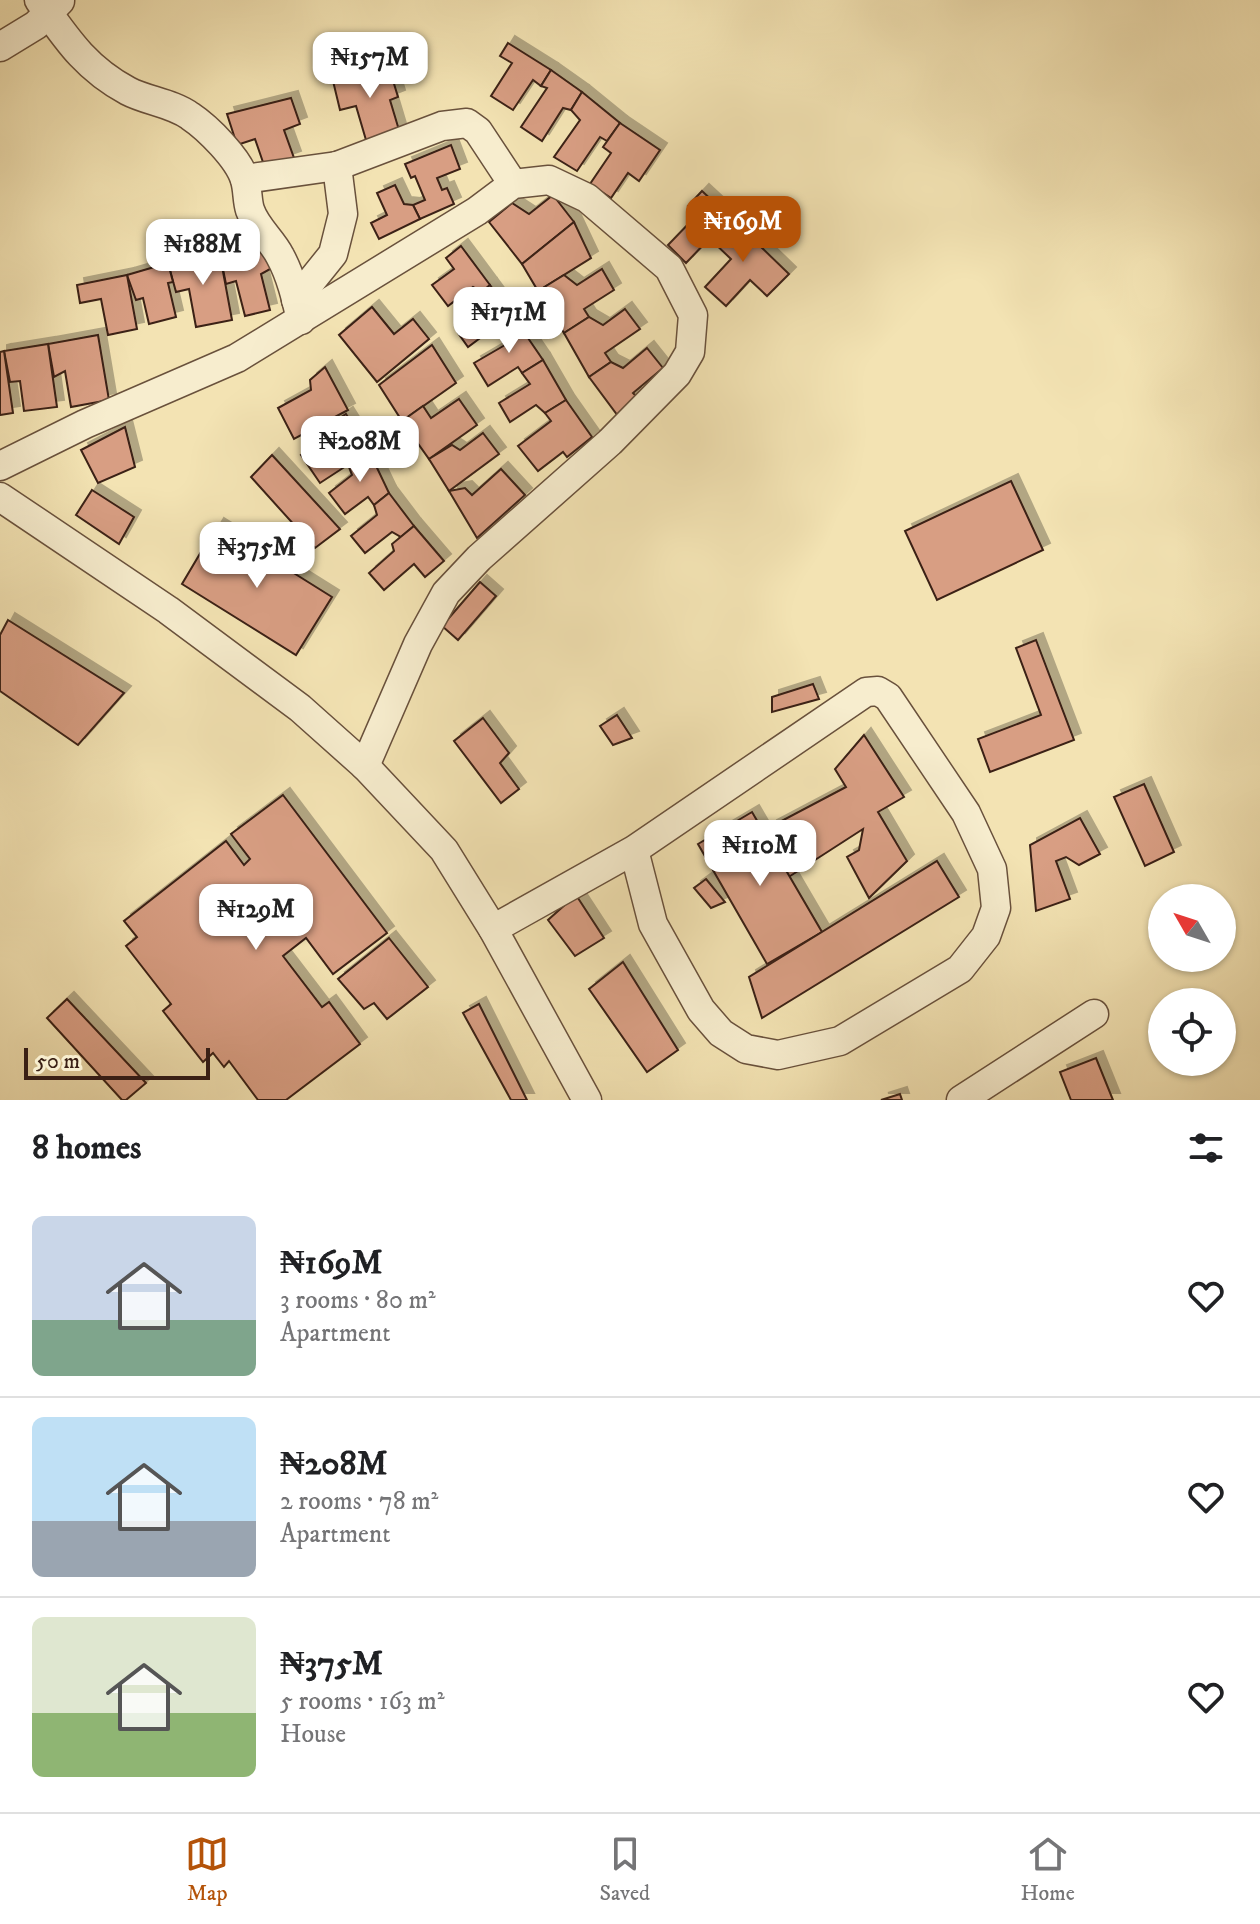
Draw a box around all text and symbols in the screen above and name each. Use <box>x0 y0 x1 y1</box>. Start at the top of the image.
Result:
pin: ₦157M <box>314 32 426 100</box>
text: ₦157M <box>331 41 409 74</box>
pin: ₦169M <box>687 196 799 264</box>
text: ₦169M <box>704 205 782 238</box>
pin: ₦188M <box>147 219 259 287</box>
text: ₦188M <box>164 228 242 261</box>
pin: ₦171M <box>453 287 565 355</box>
text: ₦171M <box>471 296 547 329</box>
pin: ₦208M <box>304 416 416 484</box>
text: ₦208M <box>319 425 401 458</box>
pin: ₦375M <box>201 522 313 590</box>
text: ₦375M <box>218 531 296 564</box>
pin: ₦110M <box>704 820 816 888</box>
text: ₦110M <box>722 829 798 862</box>
pin: ₦129M <box>200 884 312 952</box>
north arrow <box>1148 884 1236 972</box>
map controls <box>1148 884 1236 1076</box>
text: ₦129M <box>217 893 295 926</box>
button: locate <box>1148 988 1236 1076</box>
scale bar <box>24 1044 210 1080</box>
text: 50 m <box>36 1048 80 1075</box>
icon: filters <box>1184 1126 1228 1170</box>
text: 8 homes <box>32 1127 141 1169</box>
text: ₦169M <box>280 1242 383 1284</box>
icon: home <box>96 1248 192 1344</box>
icon: heart <box>1184 1274 1228 1318</box>
text: 3 rooms · 80 m² <box>280 1284 436 1317</box>
text: Apartment <box>280 1317 391 1350</box>
text: ₦208M <box>280 1443 388 1485</box>
icon: home <box>96 1449 192 1545</box>
icon: heart <box>1184 1475 1228 1519</box>
text: 2 rooms · 78 m² <box>280 1485 438 1518</box>
text: Apartment <box>280 1518 391 1551</box>
text: ₦375M <box>280 1643 383 1685</box>
icon: home <box>96 1649 192 1745</box>
icon: heart <box>1184 1675 1228 1719</box>
text: 5 rooms · 163 m² <box>280 1685 445 1718</box>
text: House <box>280 1718 346 1751</box>
tab: Map <box>185 1832 229 1907</box>
tab: Saved <box>600 1832 650 1907</box>
tab: Home <box>1020 1832 1075 1907</box>

